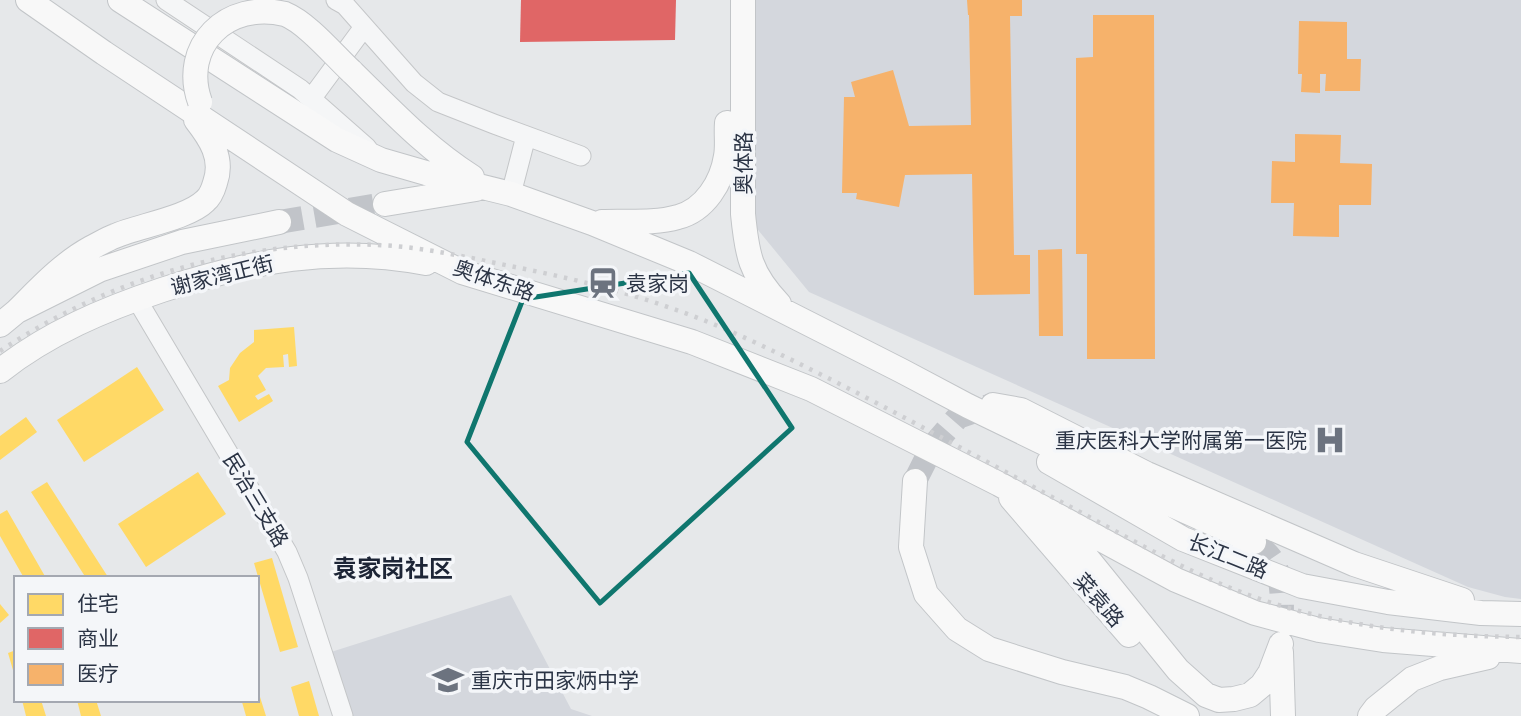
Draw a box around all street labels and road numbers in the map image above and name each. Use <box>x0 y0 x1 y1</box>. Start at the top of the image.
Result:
street label: 奥体路 <box>731 132 756 195</box>
street label: 谢家湾正街 <box>168 250 276 300</box>
street label: 奥体东路 <box>450 255 538 305</box>
street label: 民治三支路 <box>218 449 294 551</box>
street label: 长江二路 <box>1184 529 1272 583</box>
street label: 菜袁路 <box>1069 568 1129 632</box>

